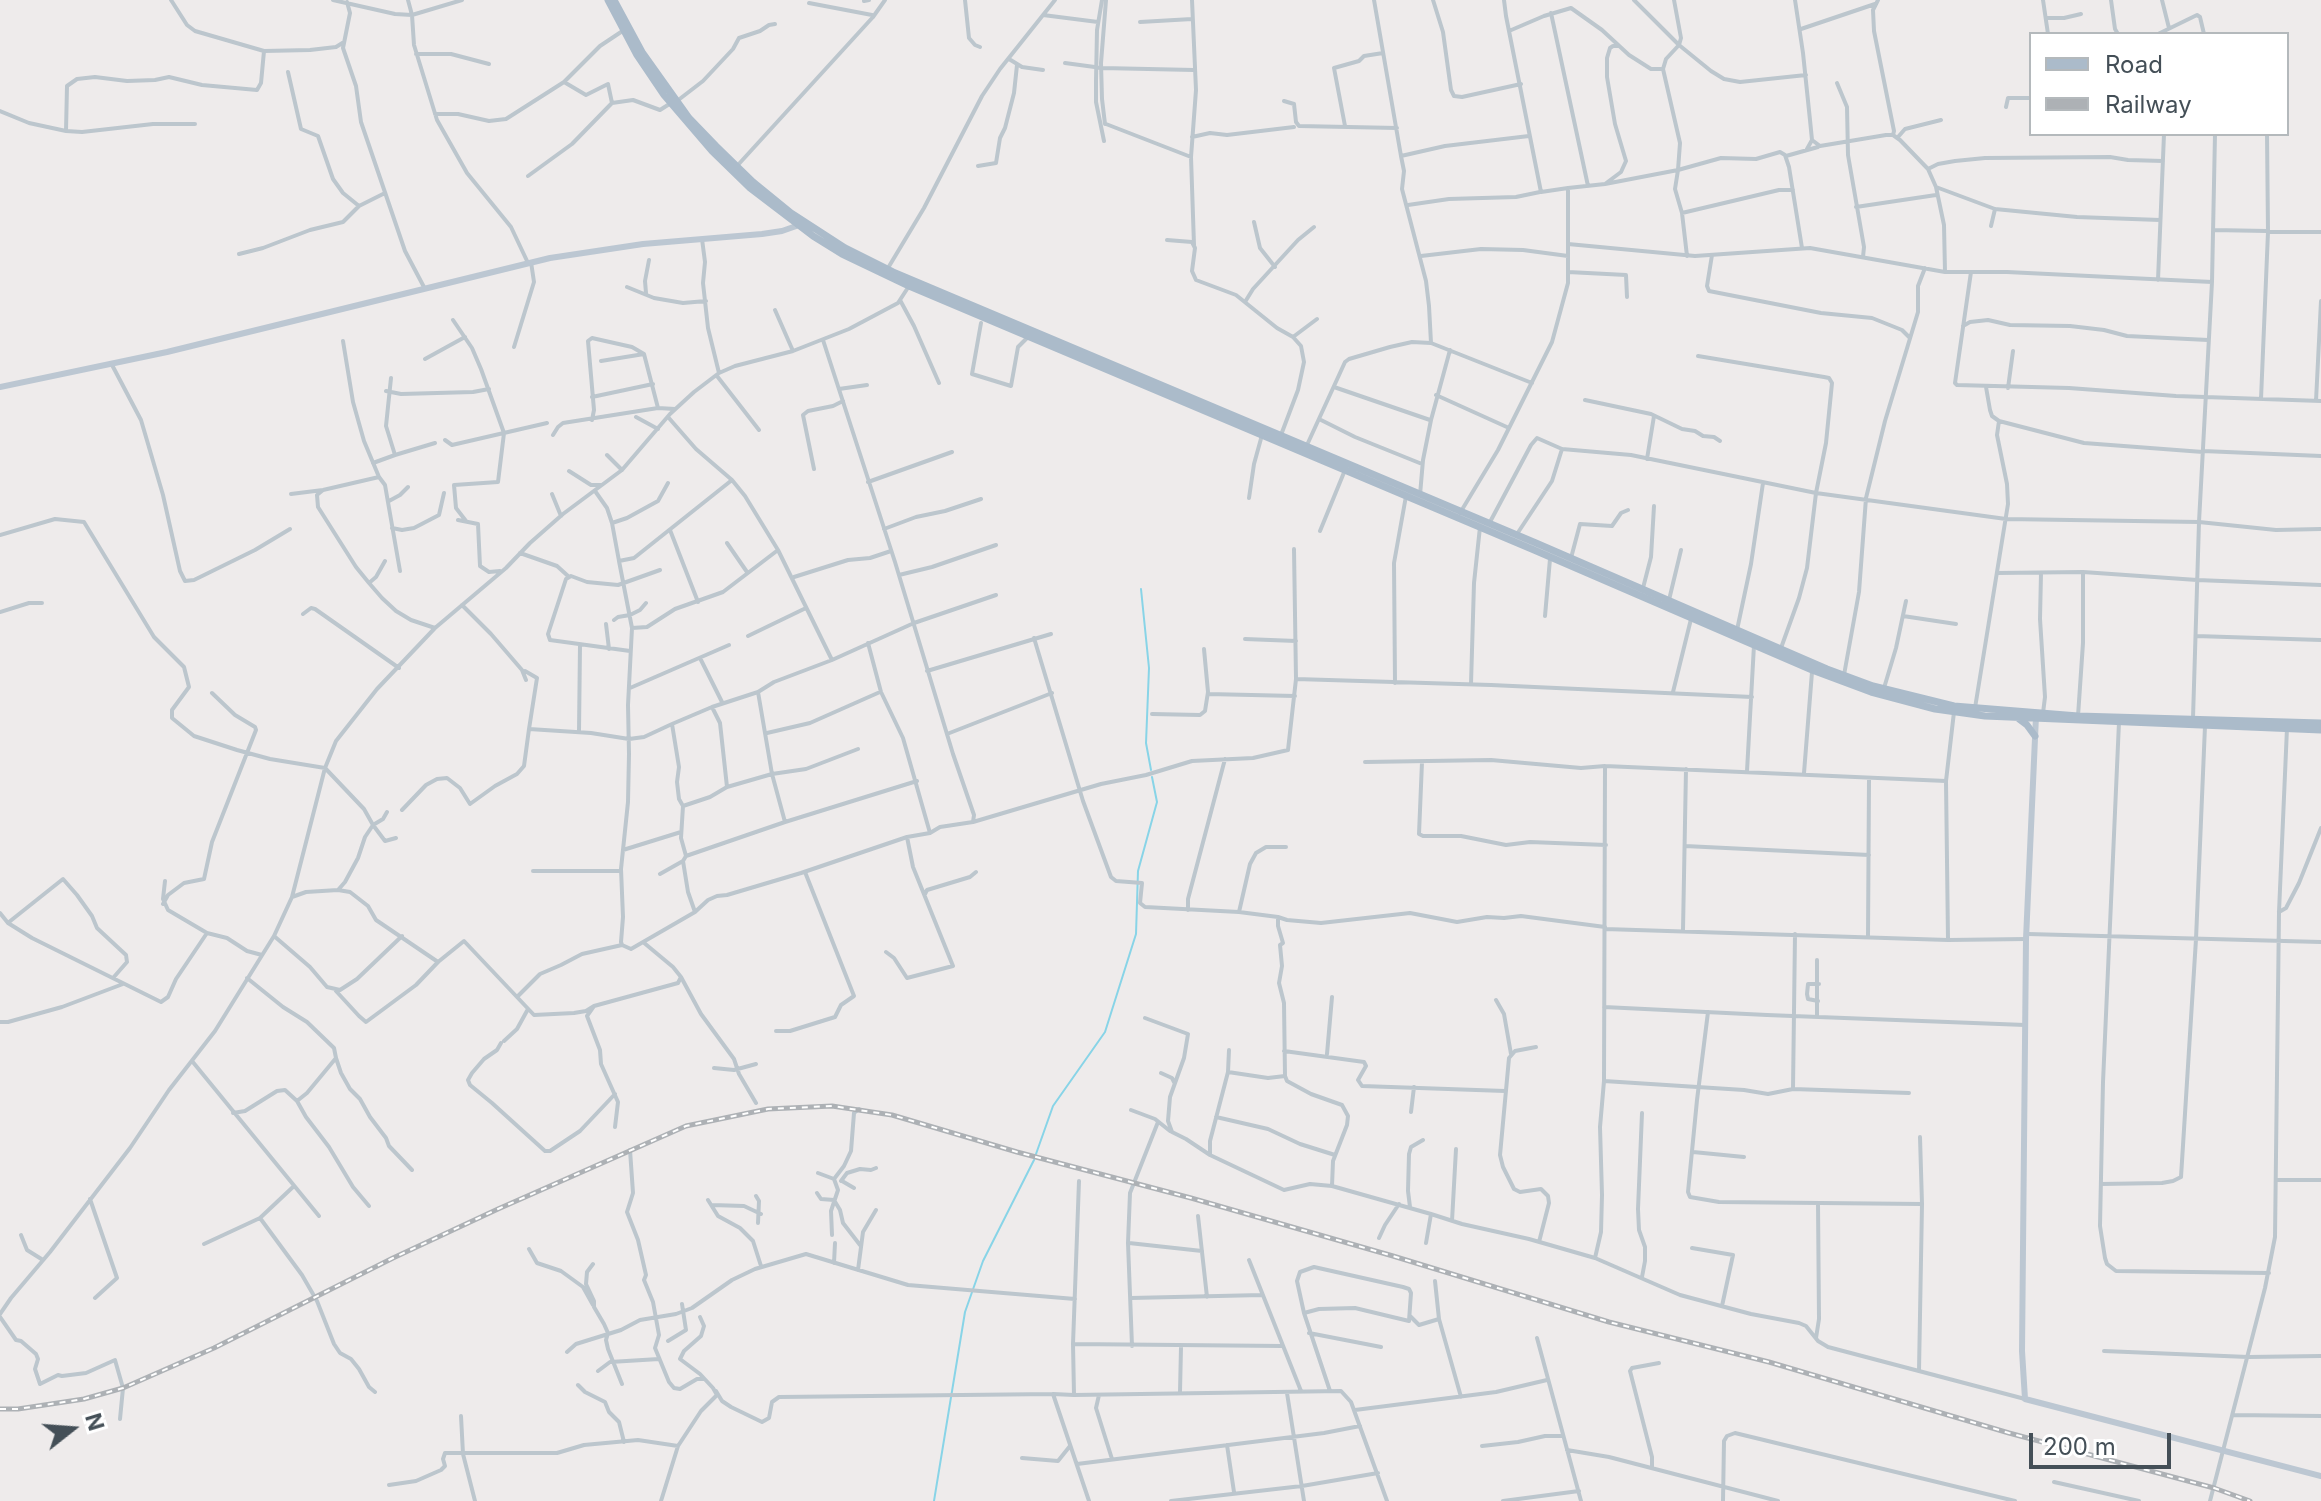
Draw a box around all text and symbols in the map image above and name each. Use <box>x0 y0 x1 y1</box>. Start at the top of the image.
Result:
legend <box>2029 32 2289 136</box>
text: Road <box>2105 50 2163 79</box>
text: Railway <box>2105 90 2192 119</box>
north arrow <box>32 1389 112 1469</box>
text: N <box>80 1410 110 1434</box>
scale bar <box>2033 1417 2175 1467</box>
text: 200 m <box>2043 1432 2116 1461</box>

